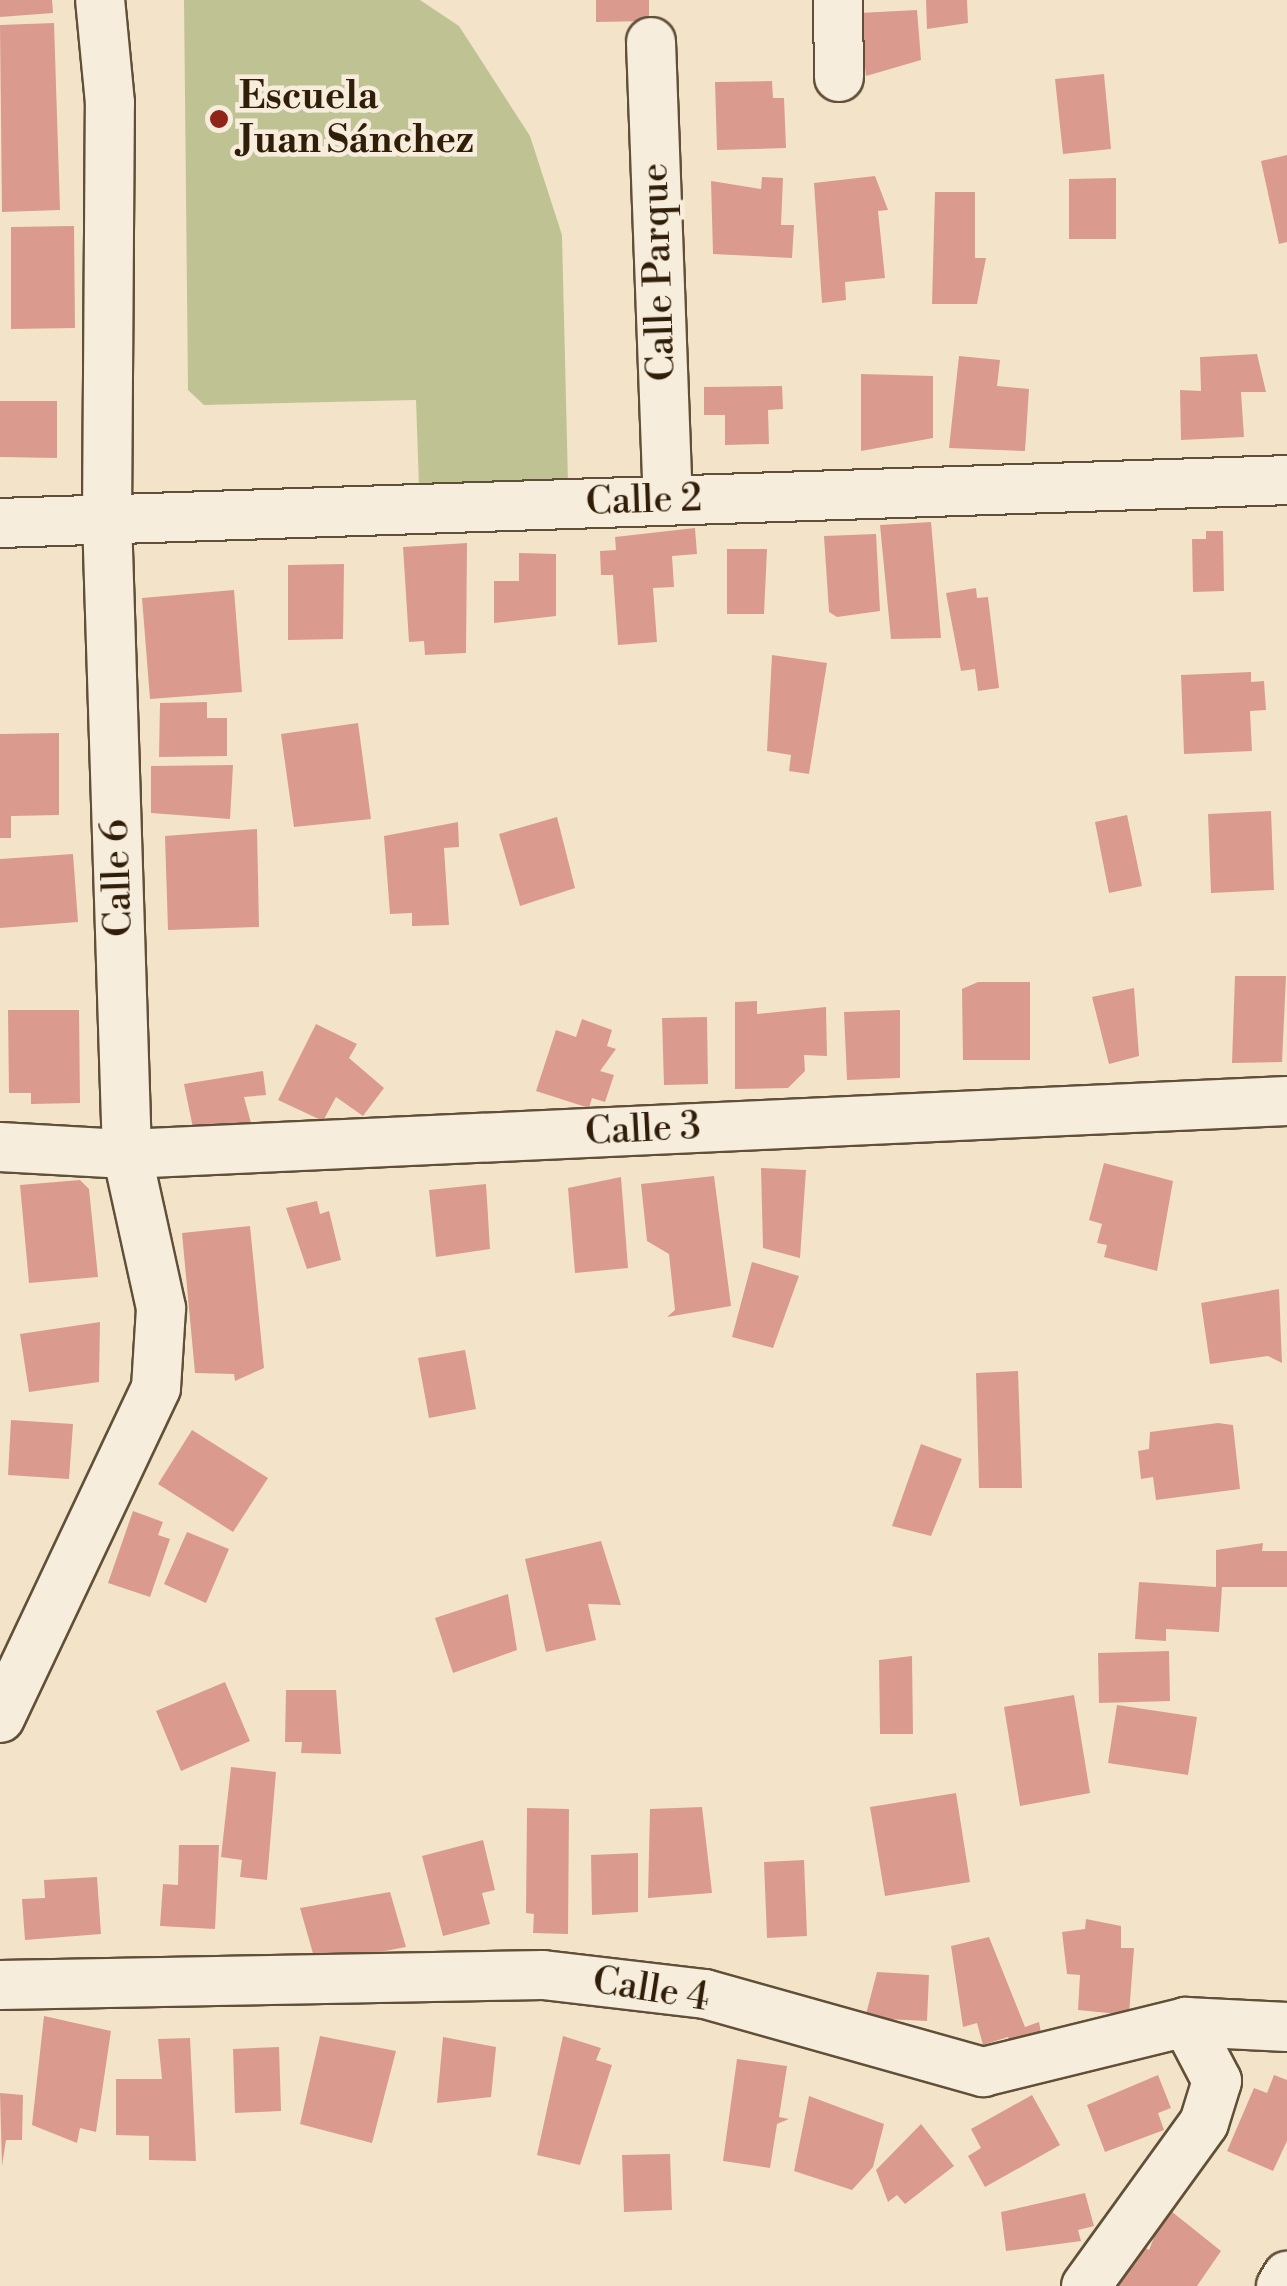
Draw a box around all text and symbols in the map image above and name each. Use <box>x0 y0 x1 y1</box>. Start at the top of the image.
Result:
place label: Escuela Juan Sánchez <box>239 74 474 163</box>
marker: Escuela Juan Sánchez <box>208 108 230 130</box>
street label: Calle Parque <box>632 162 686 382</box>
street label: Calle 2 <box>585 476 703 526</box>
street label: Calle 6 <box>93 818 143 938</box>
street label: Calle 3 <box>584 1104 702 1156</box>
street label: Calle 4 <box>589 1958 713 2022</box>

